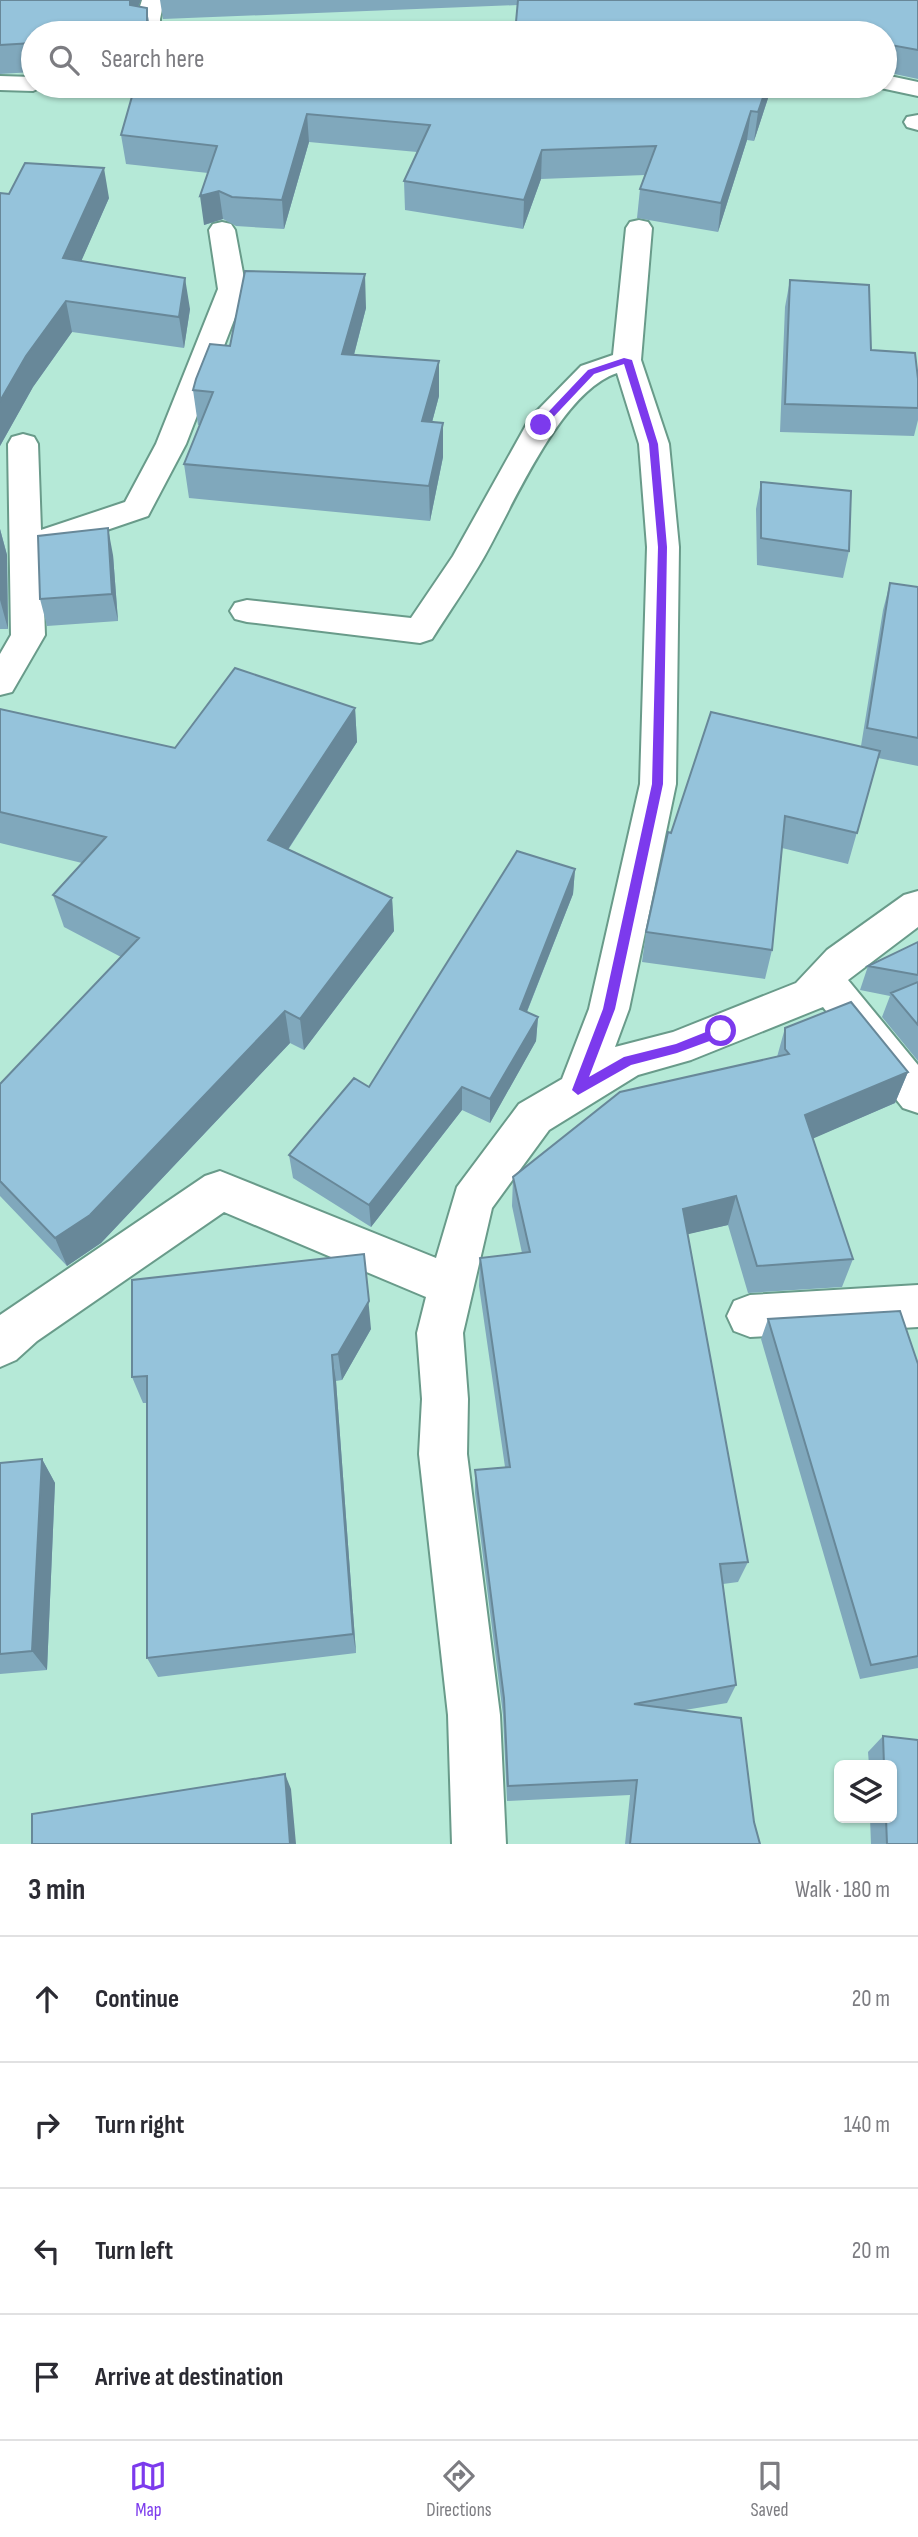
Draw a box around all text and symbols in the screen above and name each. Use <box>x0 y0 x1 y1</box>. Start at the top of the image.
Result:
search box <box>21 21 897 98</box>
icon: search <box>45 41 83 79</box>
text: Search here <box>101 44 204 75</box>
route end <box>525 409 556 440</box>
route start <box>705 1015 736 1046</box>
map controls <box>834 1760 897 1823</box>
button: layers <box>834 1760 897 1823</box>
text: 3 min <box>28 1872 85 1908</box>
text: Walk · 180 m <box>795 1876 890 1904</box>
icon: ahead <box>28 1980 66 2018</box>
text: Continue <box>95 1984 179 2015</box>
text: 20 m <box>852 1985 890 2013</box>
icon: right <box>28 2106 66 2144</box>
text: Turn right <box>95 2110 184 2141</box>
text: 140 m <box>844 2111 890 2139</box>
icon: left <box>28 2232 66 2270</box>
text: Turn left <box>95 2236 173 2267</box>
text: 20 m <box>852 2237 890 2265</box>
icon: arrive <box>28 2358 66 2396</box>
text: Arrive at destination <box>95 2362 283 2393</box>
tab: Map <box>129 2457 167 2522</box>
tab: Directions <box>426 2457 492 2522</box>
tab: Saved <box>750 2457 789 2522</box>

